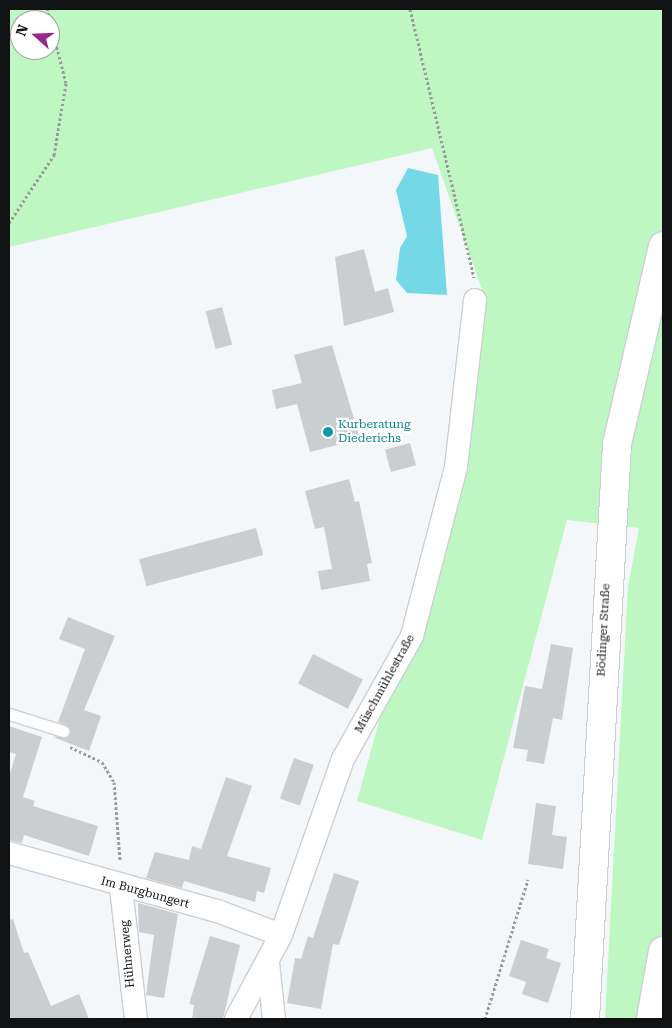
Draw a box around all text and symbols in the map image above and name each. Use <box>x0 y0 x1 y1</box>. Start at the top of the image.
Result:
north arrow <box>10 10 60 60</box>
text: N <box>12 22 31 38</box>
place label: Kurberatung Diederichs <box>338 418 411 446</box>
marker: Kurberatung Diederichs <box>322 426 334 438</box>
street label: Bödinger Straße <box>594 583 614 677</box>
street label: Müschmühlestraße <box>352 632 418 736</box>
street label: Im Burgbungert <box>99 874 191 912</box>
street label: Hühnerweg <box>118 920 138 988</box>

